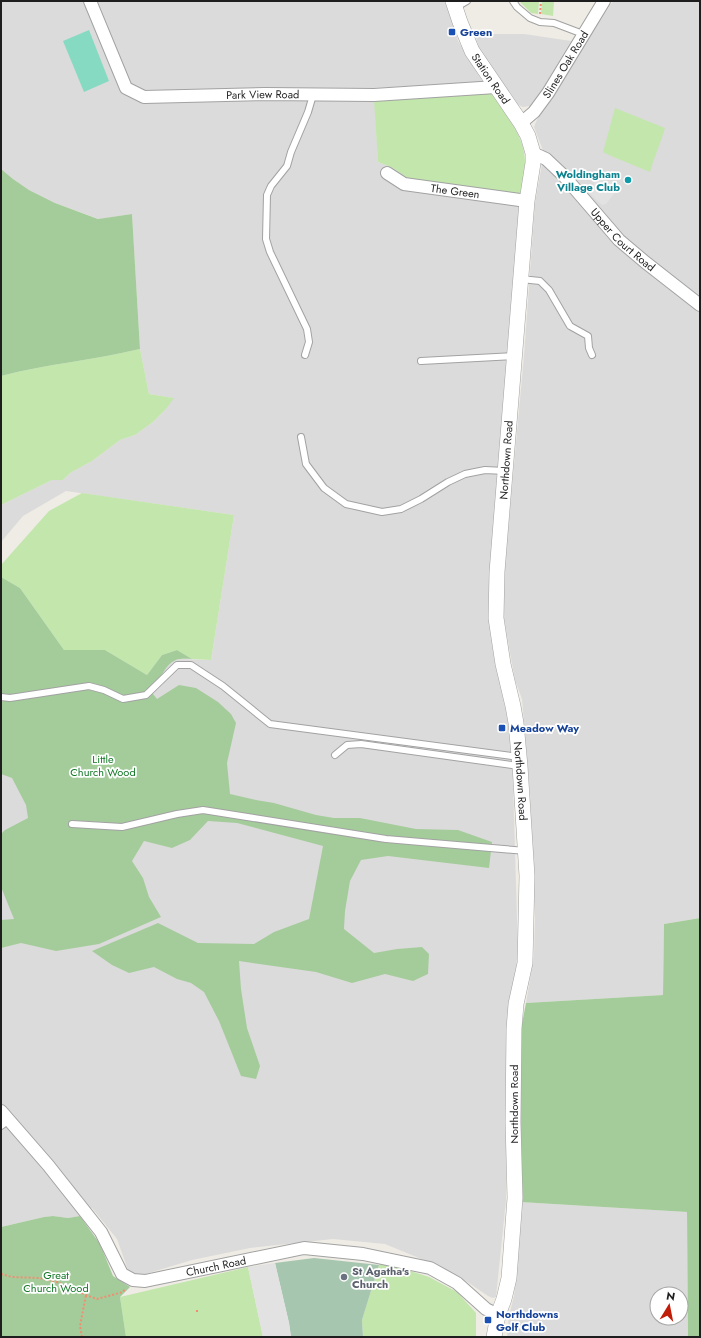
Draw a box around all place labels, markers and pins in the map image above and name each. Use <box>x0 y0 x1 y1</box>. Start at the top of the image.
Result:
place label: Green <box>460 24 492 40</box>
marker: Green <box>447 27 457 37</box>
place label: Woldingham Village Club <box>556 166 620 195</box>
marker: Woldingham Village Club <box>623 175 633 185</box>
place label: Meadow Way <box>510 720 579 736</box>
marker: Meadow Way <box>497 723 507 733</box>
place label: St Agatha's Church <box>352 1263 409 1292</box>
marker: St Agatha's Church <box>339 1272 349 1282</box>
place label: Northdowns Golf Club <box>496 1306 558 1335</box>
marker: Northdowns Golf Club <box>483 1315 493 1325</box>

